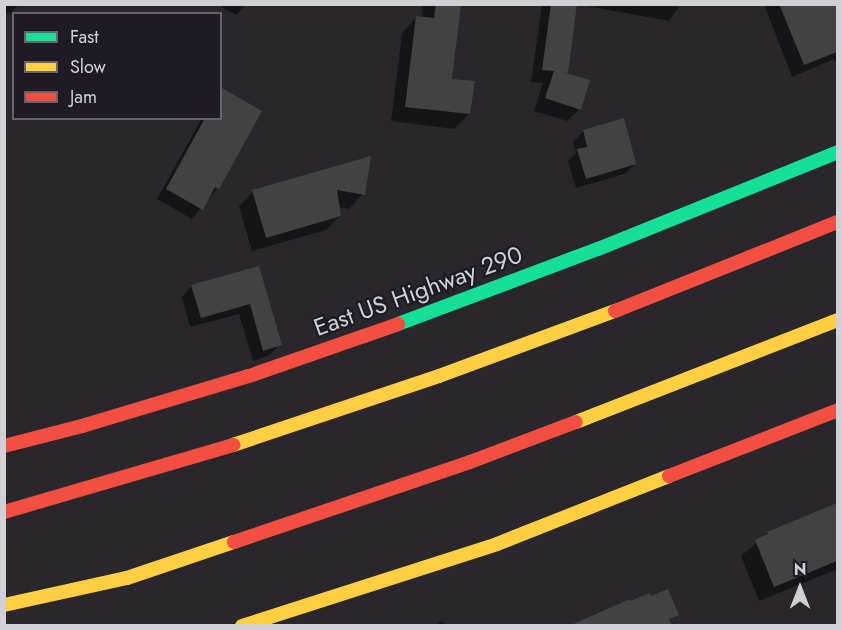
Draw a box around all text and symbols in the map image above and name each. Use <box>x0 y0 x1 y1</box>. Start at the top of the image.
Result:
legend <box>12 12 222 120</box>
text: Fast <box>70 24 99 50</box>
text: Slow <box>70 54 106 80</box>
text: Jam <box>70 84 97 110</box>
street label: East US Highway 290 <box>310 240 526 342</box>
north arrow <box>770 558 830 618</box>
text: N <box>794 558 806 581</box>

